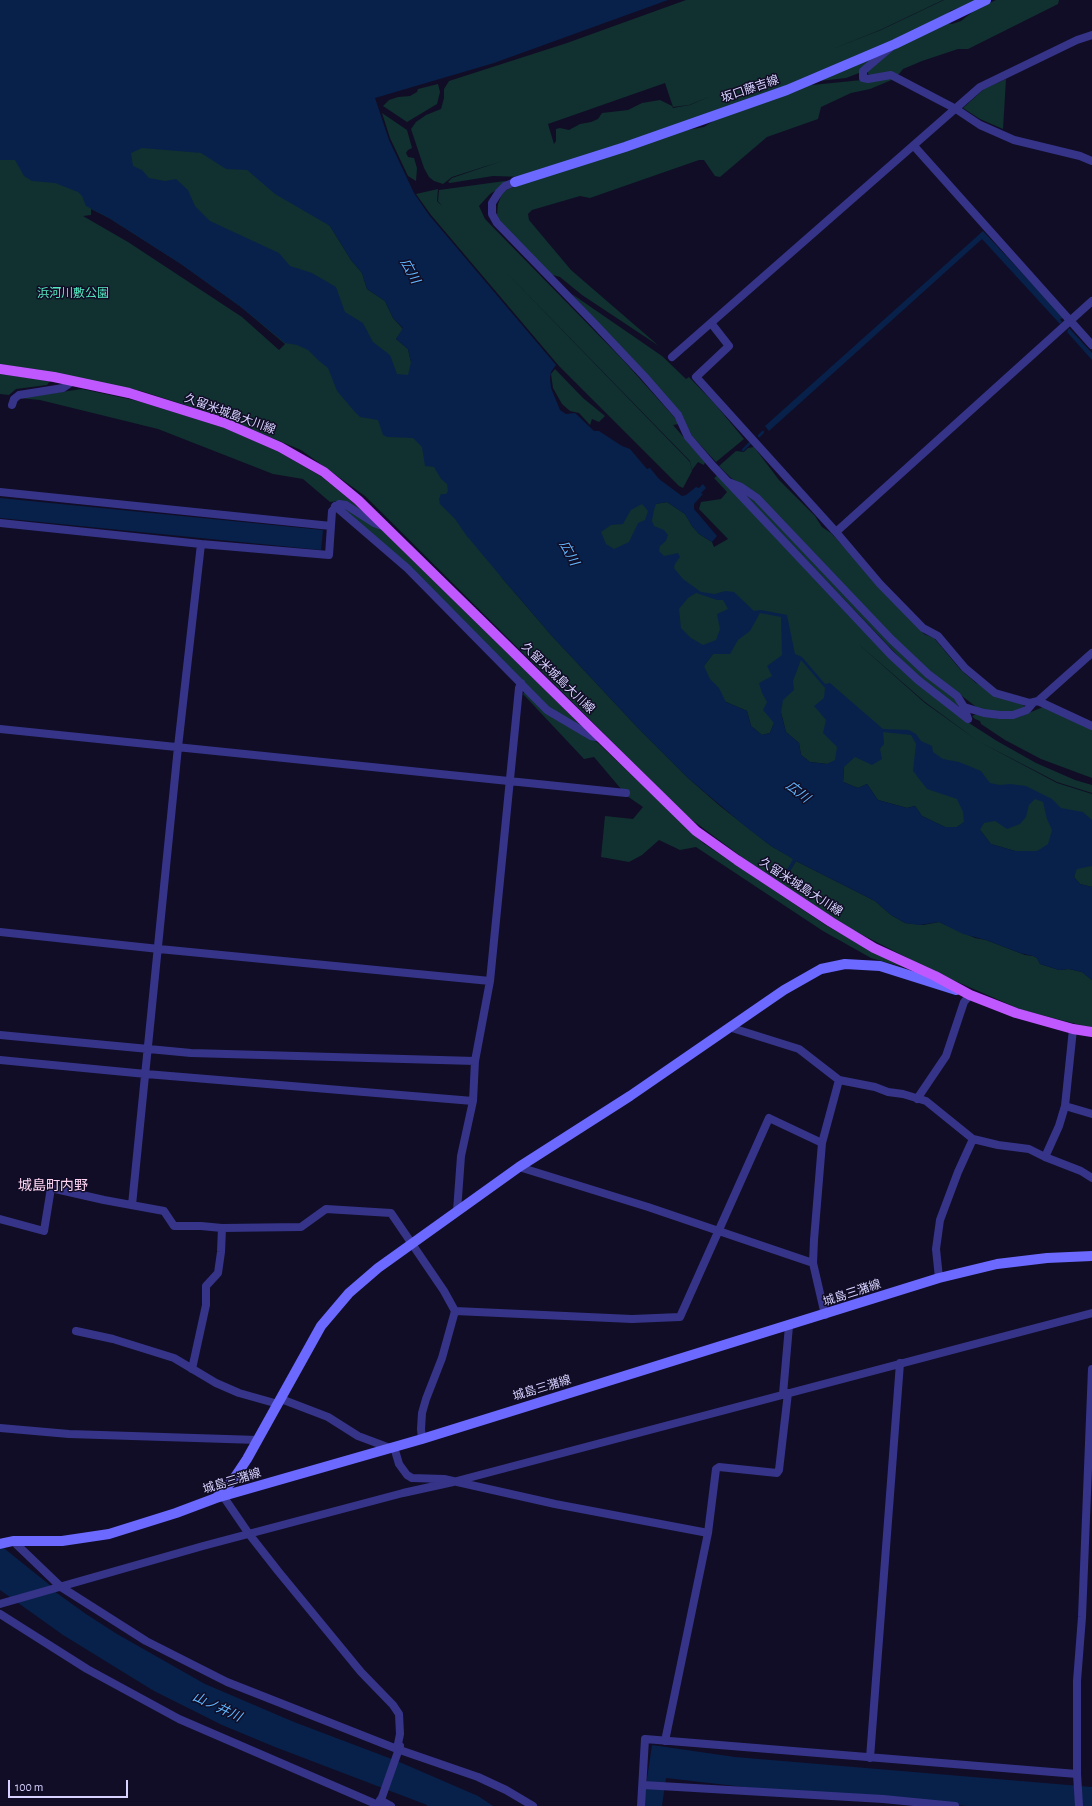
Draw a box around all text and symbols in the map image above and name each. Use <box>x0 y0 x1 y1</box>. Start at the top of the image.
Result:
street label: 坂口藤吉線 <box>719 72 781 106</box>
water label: 広川 <box>397 256 423 286</box>
park label: 浜河川敷公園 <box>37 286 109 300</box>
street label: 久留米城島大川線 <box>182 391 278 437</box>
water label: 広川 <box>556 538 582 568</box>
street label: 久留米城島大川線 <box>518 639 598 717</box>
water label: 広川 <box>783 778 813 806</box>
street label: 久留米城島大川線 <box>757 855 845 919</box>
district label: 城島町内野 <box>18 1178 88 1194</box>
street label: 城島三潴線 <box>821 1277 883 1309</box>
street label: 城島三潴線 <box>511 1372 573 1404</box>
street label: 城島三潴線 <box>201 1465 263 1497</box>
water label: 山ノ井川 <box>190 1689 244 1725</box>
scale bar <box>10 1772 130 1798</box>
text: 100 m <box>15 1781 43 1793</box>

